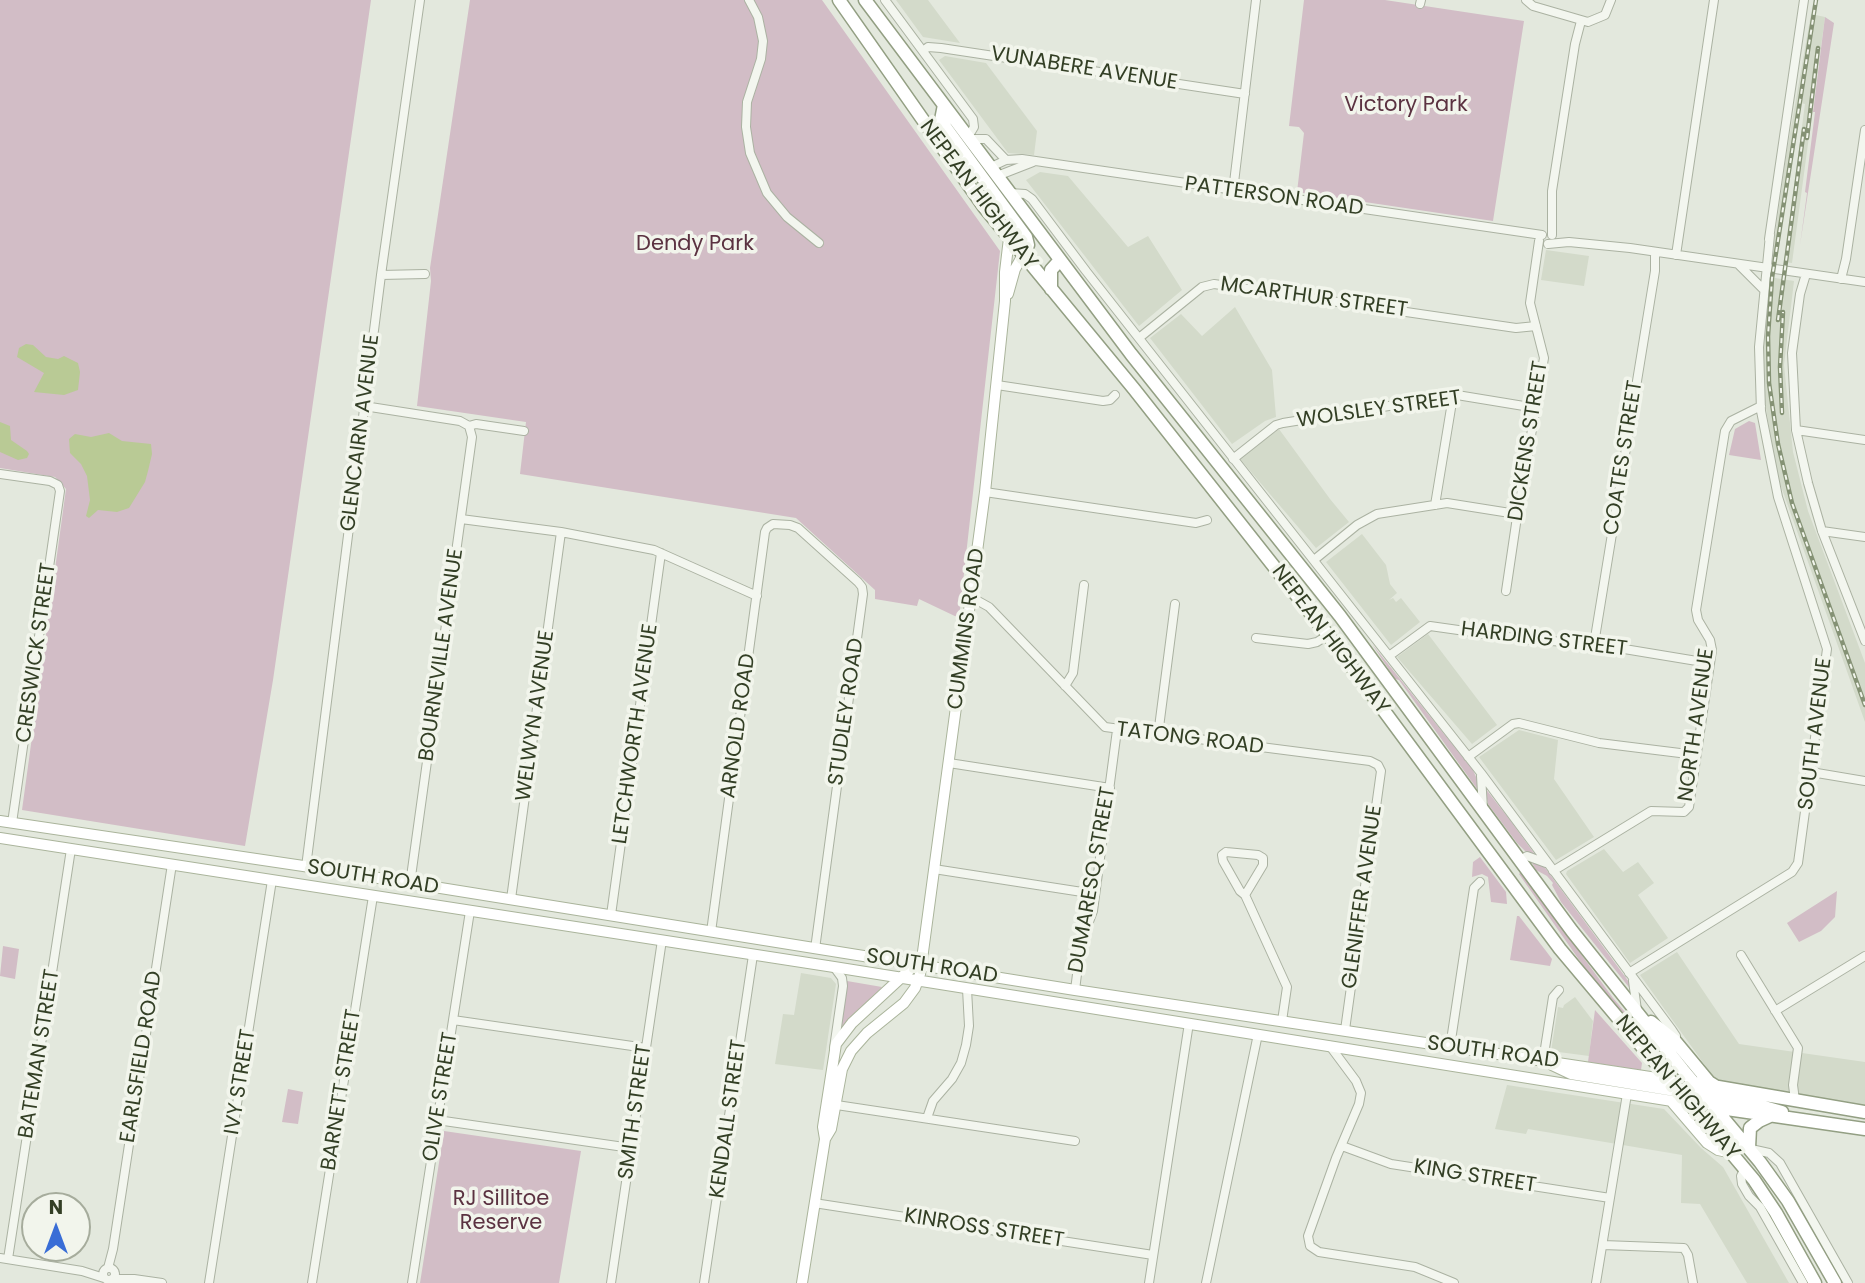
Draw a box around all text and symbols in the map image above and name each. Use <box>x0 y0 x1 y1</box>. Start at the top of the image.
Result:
street label: VUNABERE AVENUE <box>989 42 1179 96</box>
park label: Victory Park <box>1344 93 1468 119</box>
street label: NEPEAN HIGHWAY <box>914 115 1042 275</box>
street label: PATTERSON ROAD <box>1183 172 1365 222</box>
park label: Dendy Park <box>636 232 754 258</box>
street label: MCARTHUR STREET <box>1219 272 1409 324</box>
street label: GLENCAIRN AVENUE <box>336 333 386 533</box>
street label: DICKENS STREET <box>1504 359 1554 523</box>
street label: COATES STREET <box>1599 379 1649 537</box>
street label: WOLSLEY STREET <box>1295 386 1463 434</box>
street label: BOURNEVILLE AVENUE <box>415 547 469 763</box>
street label: CUMMINS ROAD <box>943 547 991 711</box>
street label: NEPEAN HIGHWAY <box>1266 560 1394 720</box>
street label: CRESWICK STREET <box>12 561 62 745</box>
street label: HARDING STREET <box>1459 617 1629 663</box>
street label: LETCHWORTH AVENUE <box>608 622 664 846</box>
street label: WELWYN AVENUE <box>512 629 560 803</box>
street label: STUDLEY ROAD <box>824 637 870 787</box>
street label: NORTH AVENUE <box>1674 647 1720 803</box>
street label: ARNOLD ROAD <box>716 652 762 800</box>
street label: SOUTH AVENUE <box>1794 656 1838 812</box>
street label: TATONG ROAD <box>1115 717 1265 761</box>
street label: DUMARESQ STREET <box>1064 785 1122 975</box>
street label: GLENIFFER AVENUE <box>1338 804 1388 990</box>
street label: SOUTH ROAD <box>305 855 441 901</box>
street label: SOUTH ROAD <box>864 944 1000 990</box>
street label: BATEMAN STREET <box>14 968 66 1140</box>
street label: EARLSFIELD ROAD <box>116 969 168 1145</box>
street label: BARNETT STREET <box>317 1008 367 1172</box>
street label: NEPEAN HIGHWAY <box>1609 1011 1745 1165</box>
street label: IVY STREET <box>220 1027 262 1137</box>
street label: OLIVE STREET <box>418 1030 464 1164</box>
street label: SOUTH ROAD <box>1426 1031 1560 1075</box>
street label: KENDALL STREET <box>705 1038 753 1200</box>
street label: SMITH STREET <box>614 1043 658 1181</box>
street label: KING STREET <box>1412 1155 1538 1199</box>
park label: RJ Sillitoe Reserve <box>453 1187 549 1237</box>
north arrow <box>21 1192 91 1262</box>
text: N <box>49 1194 63 1221</box>
street label: KINROSS STREET <box>902 1204 1066 1254</box>

